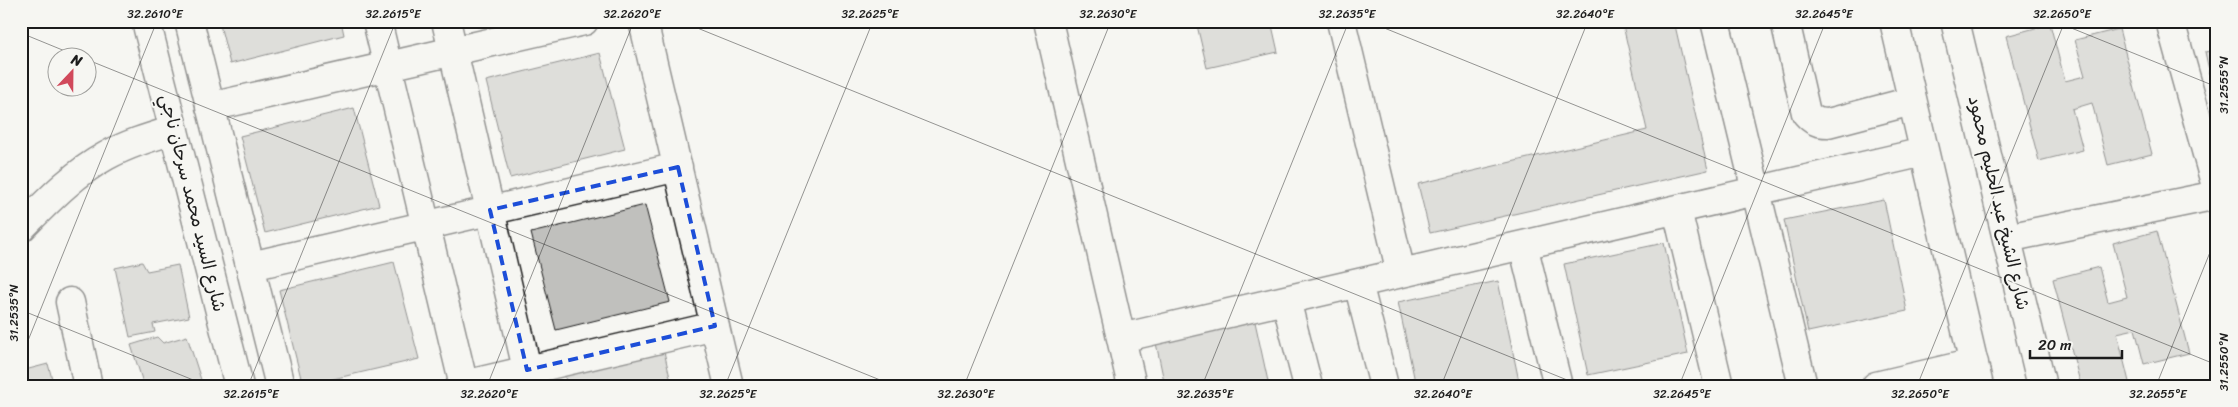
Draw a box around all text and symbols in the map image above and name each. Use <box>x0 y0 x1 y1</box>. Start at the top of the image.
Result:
text: 32.2610°E <box>127 3 184 25</box>
text: 32.2615°E <box>365 3 422 25</box>
text: 32.2620°E <box>603 3 662 25</box>
text: 32.2625°E <box>842 3 900 25</box>
text: 32.2630°E <box>1080 3 1138 25</box>
text: 32.2635°E <box>1319 3 1377 25</box>
text: 32.2640°E <box>1556 3 1615 25</box>
text: 32.2645°E <box>1795 3 1854 25</box>
text: 32.2650°E <box>2033 3 2092 25</box>
text: N <box>67 47 86 74</box>
north arrow <box>48 48 98 98</box>
text: 31.2555°N <box>2213 55 2235 114</box>
street label: شارع السيد محمد سرحان ناجي <box>150 91 236 315</box>
street label: شارع الشيخ عبد الحليم محمود <box>1959 93 2039 313</box>
text: 31.2535°N <box>3 284 25 342</box>
scale bar <box>2030 327 2123 359</box>
text: 20 m <box>2038 332 2072 358</box>
text: 31.2550°N <box>2213 332 2235 391</box>
text: 32.2615°E <box>223 383 280 405</box>
text: 32.2620°E <box>460 383 519 405</box>
text: 32.2625°E <box>700 383 758 405</box>
text: 32.2630°E <box>938 383 996 405</box>
text: 32.2635°E <box>1177 383 1235 405</box>
text: 32.2640°E <box>1414 383 1473 405</box>
text: 32.2645°E <box>1653 383 1712 405</box>
text: 32.2650°E <box>1891 383 1950 405</box>
text: 32.2655°E <box>2129 383 2188 405</box>

